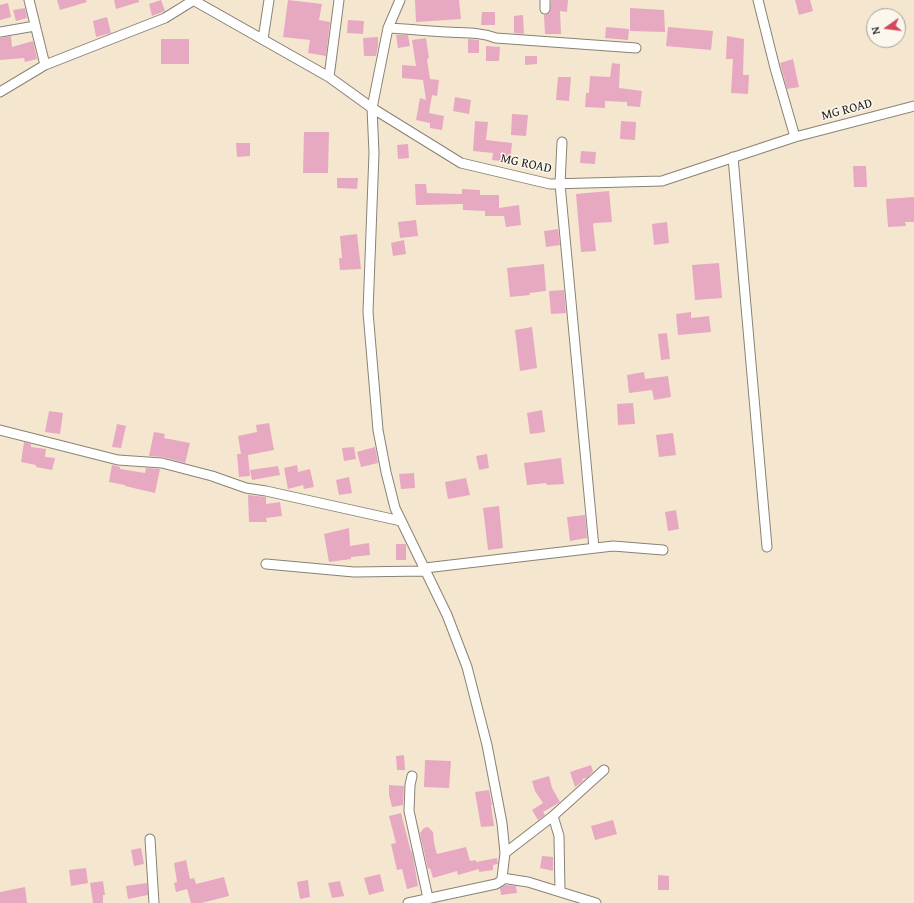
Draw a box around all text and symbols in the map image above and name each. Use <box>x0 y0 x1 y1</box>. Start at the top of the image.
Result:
north arrow <box>866 8 906 48</box>
text: N <box>867 25 884 36</box>
street label: MG ROAD <box>820 96 874 124</box>
street label: MG ROAD <box>499 151 553 177</box>

